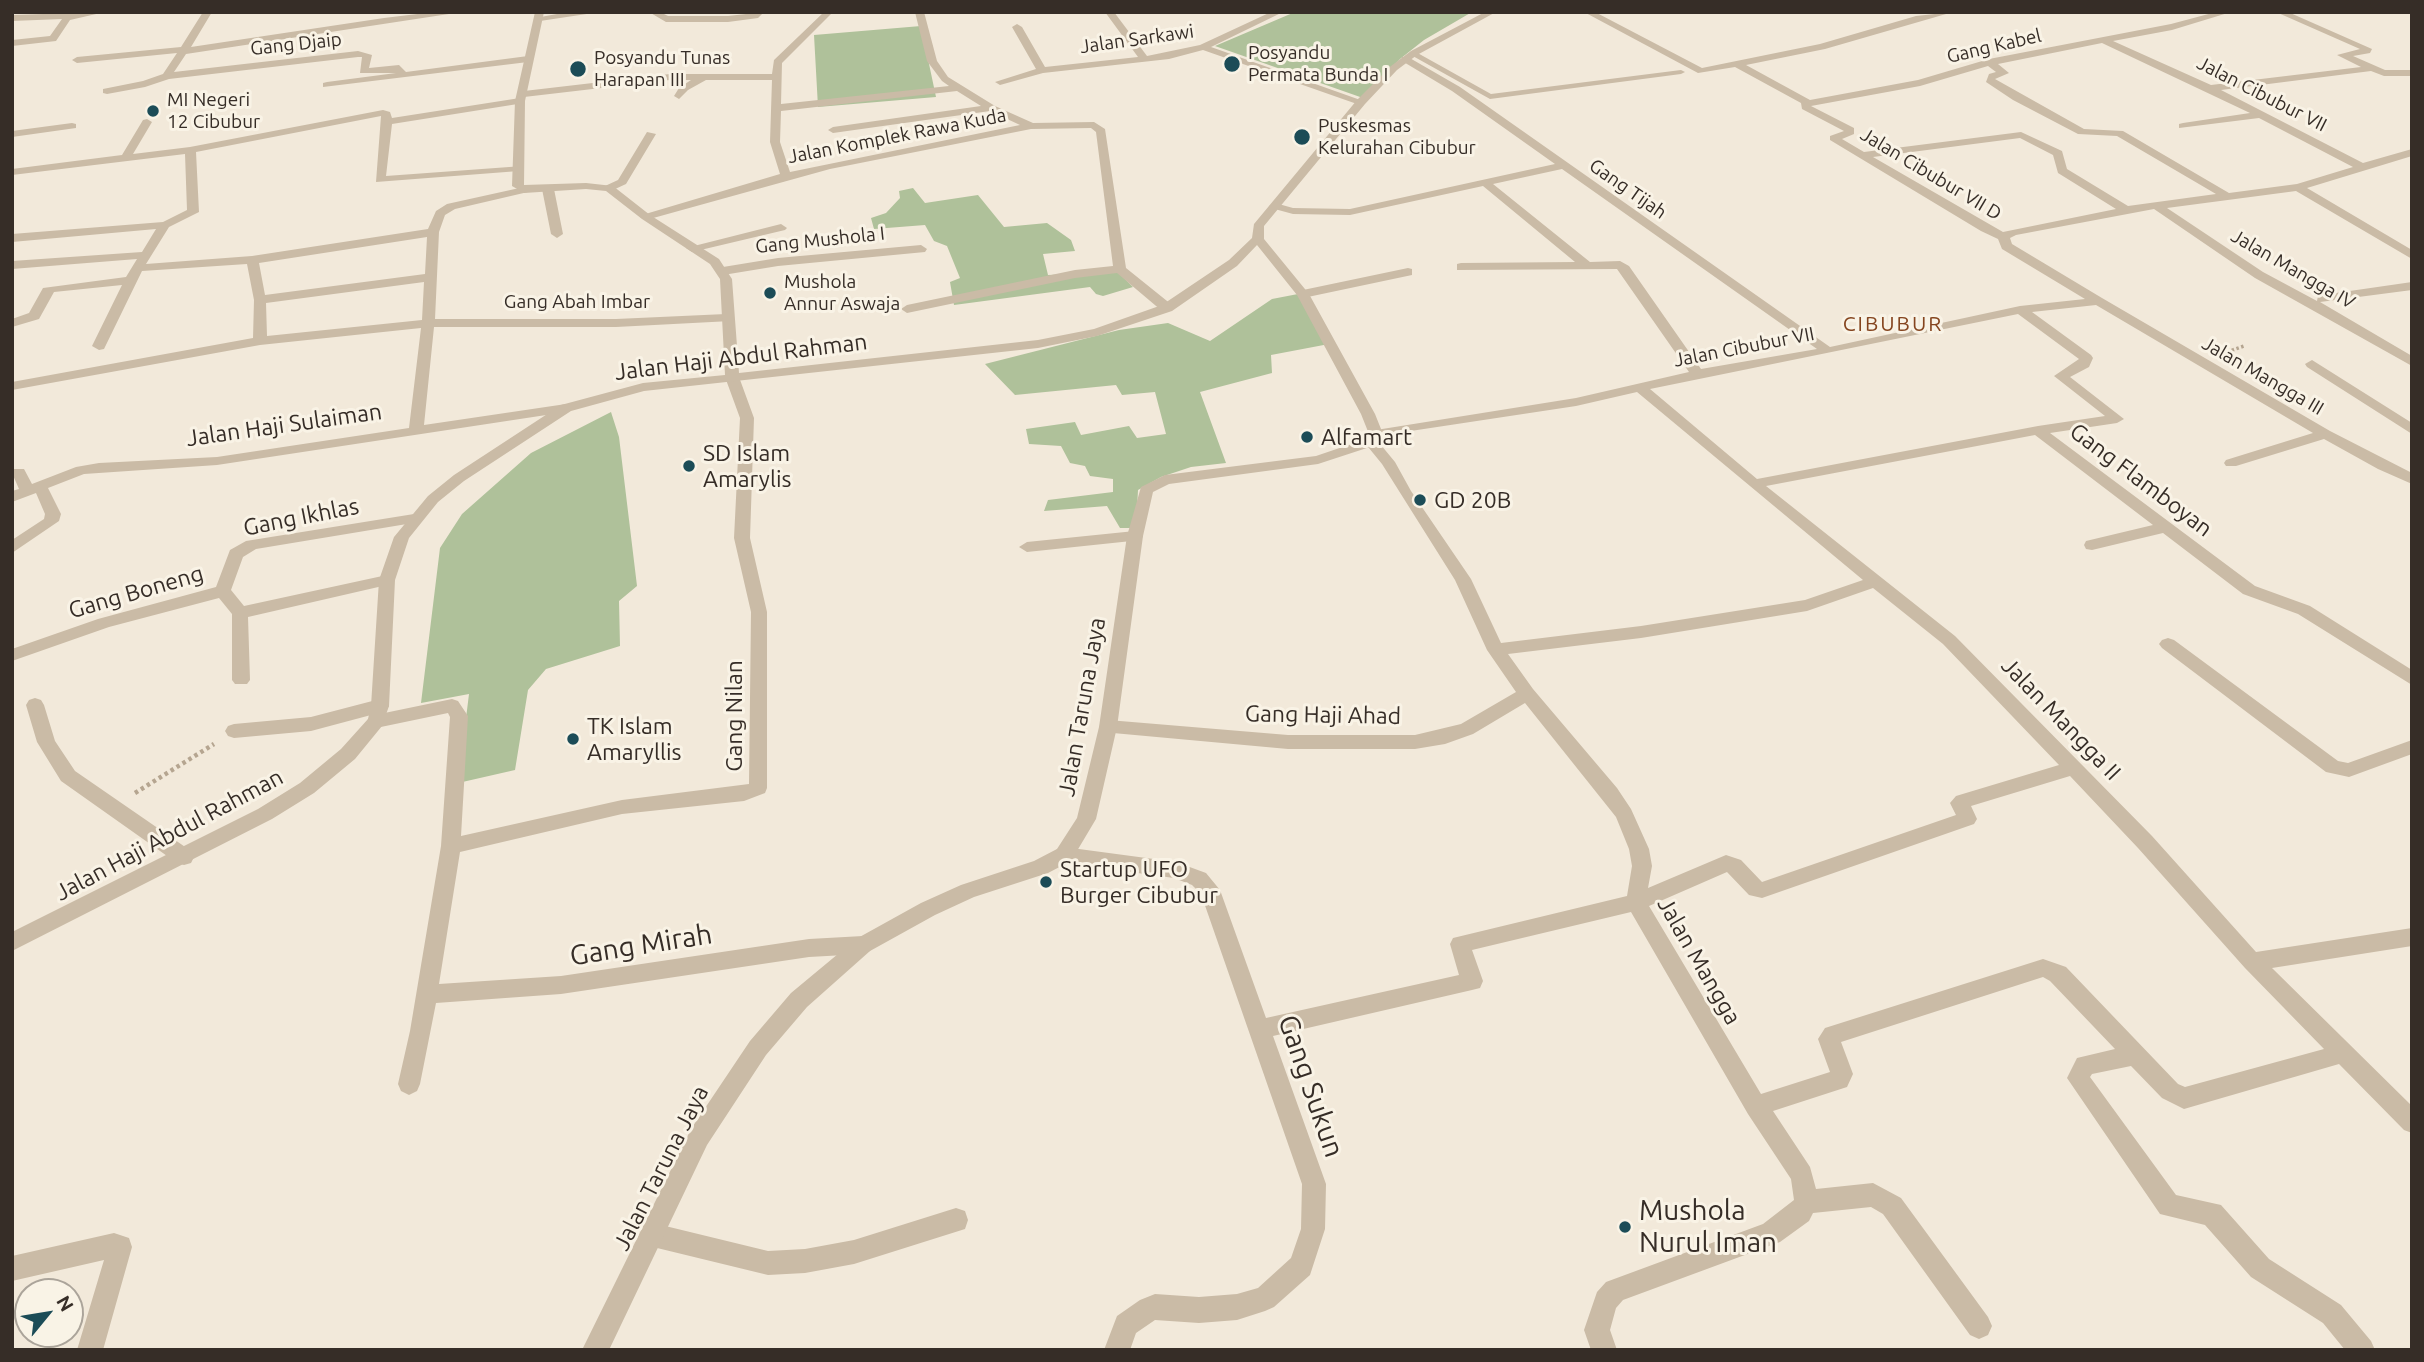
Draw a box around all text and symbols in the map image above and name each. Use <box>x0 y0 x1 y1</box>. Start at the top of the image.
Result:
street label: Jalan Sarkawi <box>1079 20 1195 58</box>
street label: Gang Kabel <box>1944 24 2044 68</box>
street label: Gang Djaip <box>249 28 343 60</box>
place label: Posyandu Permata Bunda I <box>1248 42 1388 86</box>
place label: Posyandu Tunas Harapan III <box>594 47 730 91</box>
street label: Jalan Cibubur VII <box>2193 51 2331 137</box>
marker: Posyandu Permata Bunda I <box>1222 54 1242 74</box>
marker: Posyandu Tunas Harapan III <box>568 59 588 79</box>
place label: MI Negeri 12 Cibubur <box>167 89 260 133</box>
marker: MI Negeri 12 Cibubur <box>145 103 161 119</box>
street label: Jalan Komplek Rawa Kuda <box>786 104 1008 168</box>
place label: Puskesmas Kelurahan Cibubur <box>1318 115 1476 159</box>
street label: Jalan Cibubur VII D <box>1856 123 2006 225</box>
marker: Puskesmas Kelurahan Cibubur <box>1292 127 1312 147</box>
street label: Gang Tijah <box>1585 154 1671 224</box>
street label: Gang Mushola I <box>754 222 886 258</box>
street label: Jalan Mangga IV <box>2227 224 2359 314</box>
place label: Mushola Annur Aswaja <box>784 271 900 315</box>
marker: Mushola Annur Aswaja <box>762 285 778 301</box>
street label: Gang Abah Imbar <box>504 291 650 313</box>
district label: CIBUBUR <box>1844 311 1942 337</box>
street label: Jalan Cibubur VII <box>1672 322 1816 372</box>
street label: Jalan Haji Abdul Rahman <box>613 328 869 386</box>
street label: Jalan Mangga III <box>2198 332 2328 420</box>
street label: Jalan Haji Sulaiman <box>184 398 384 452</box>
street label: Gang Flamboyan <box>2064 417 2218 543</box>
place label: Alfamart <box>1321 423 1412 451</box>
marker: Alfamart <box>1299 429 1315 445</box>
place label: SD Islam Amarylis <box>703 439 792 493</box>
marker: SD Islam Amarylis <box>681 458 697 474</box>
place label: GD 20B <box>1434 486 1511 514</box>
street label: Gang Ikhlas <box>241 492 361 542</box>
marker: GD 20B <box>1412 492 1428 508</box>
street label: Gang Boneng <box>65 560 207 624</box>
street label: Jalan Taruna Jaya <box>1053 615 1111 799</box>
street label: Jalan Mangga II <box>1996 652 2126 786</box>
street label: Gang Nilan <box>720 660 748 772</box>
street label: Gang Haji Ahad <box>1245 700 1401 730</box>
place label: TK Islam Amaryllis <box>587 712 682 766</box>
marker: TK Islam Amaryllis <box>565 731 581 747</box>
street label: Jalan Haji Abdul Rahman <box>50 763 288 907</box>
place label: Startup UFO Burger Cibubur <box>1060 855 1218 909</box>
marker: Startup UFO Burger Cibubur <box>1038 874 1054 890</box>
street label: Jalan Mangga <box>1651 892 1747 1030</box>
street label: Gang Mirah <box>567 917 715 973</box>
street label: Gang Sukun <box>1271 1010 1351 1162</box>
street label: Jalan Taruna Jaya <box>608 1081 714 1255</box>
place label: Mushola Nurul Iman <box>1639 1194 1777 1260</box>
marker: Mushola Nurul Iman <box>1617 1219 1633 1235</box>
north arrow <box>14 1278 84 1348</box>
text: N <box>52 1292 79 1315</box>

